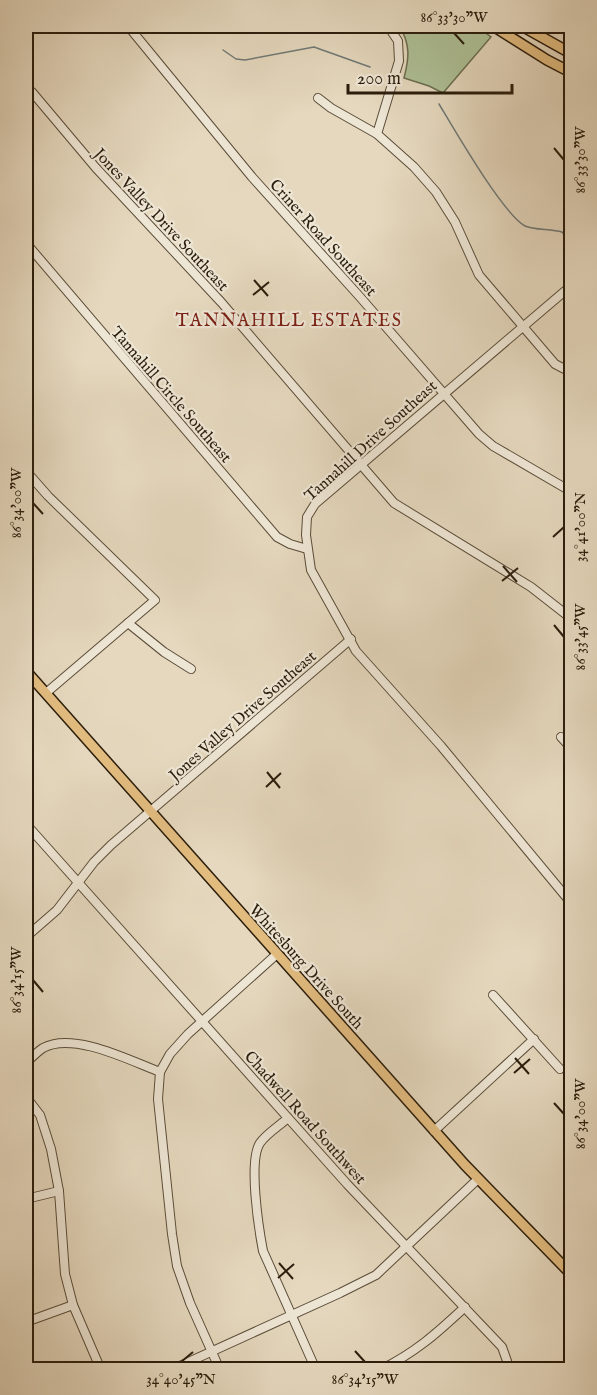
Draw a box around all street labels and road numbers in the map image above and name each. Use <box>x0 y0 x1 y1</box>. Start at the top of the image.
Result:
street label: Jones Valley Drive Southeast <box>88 143 232 297</box>
street label: Criner Road Southeast <box>265 176 381 301</box>
street label: Tannahill Circle Southeast <box>106 323 236 468</box>
street label: Tannahill Drive Southeast <box>301 376 442 506</box>
street label: Jones Valley Drive Southeast <box>164 647 321 787</box>
street label: Whitesburg Drive South <box>244 901 367 1035</box>
street label: Chadwell Road Southwest <box>239 1047 370 1190</box>

